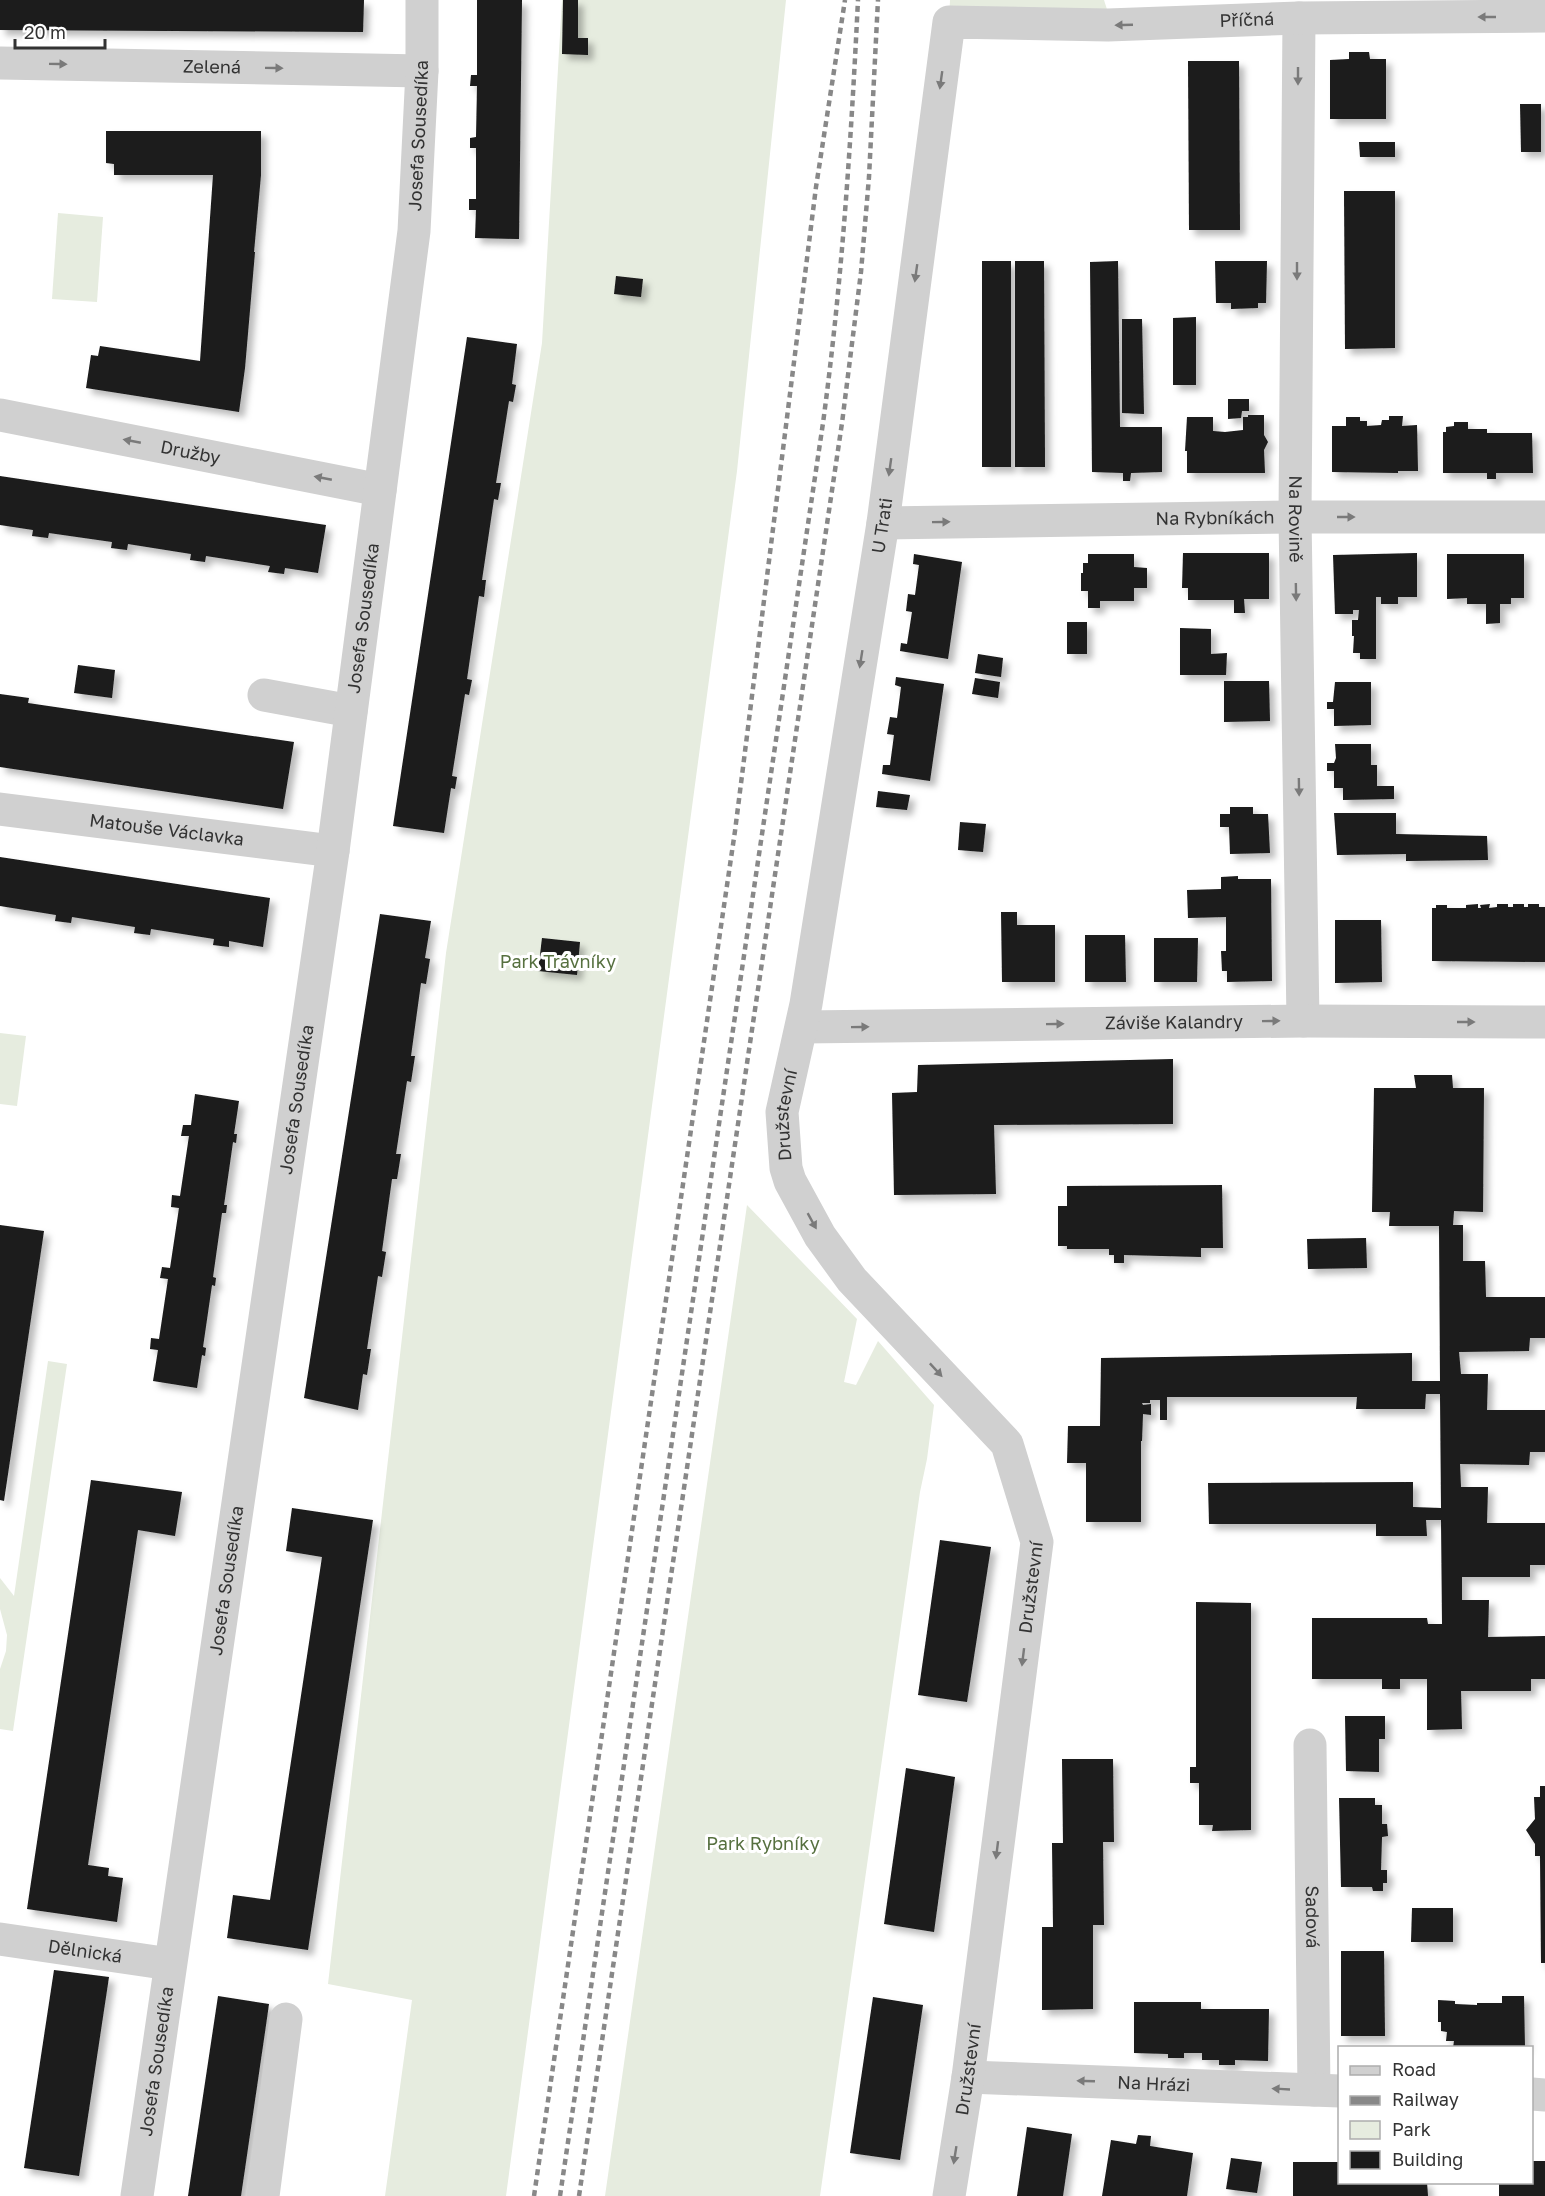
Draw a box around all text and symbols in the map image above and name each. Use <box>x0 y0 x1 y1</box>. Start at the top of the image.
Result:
street label: Příčná <box>1219 7 1275 31</box>
scale bar <box>15 12 105 50</box>
one-way arrow <box>1477 12 1496 22</box>
one-way arrow <box>1114 20 1133 29</box>
text: 20 m <box>24 21 66 43</box>
street label: Zelená <box>183 54 241 78</box>
one-way arrow <box>49 60 68 69</box>
street label: Josefa Sousedíka <box>403 60 432 212</box>
one-way arrow <box>265 63 284 73</box>
one-way arrow <box>1293 67 1303 86</box>
one-way arrow <box>937 71 946 90</box>
one-way arrow <box>1292 262 1302 281</box>
one-way arrow <box>911 264 920 283</box>
street label: Družby <box>159 435 222 468</box>
one-way arrow <box>122 436 141 445</box>
one-way arrow <box>886 457 895 476</box>
one-way arrow <box>313 473 332 482</box>
street label: Na Rovině <box>1285 475 1308 563</box>
street label: U Trati <box>866 496 896 555</box>
street label: Na Rybníkách <box>1155 505 1275 529</box>
one-way arrow <box>1337 512 1356 522</box>
one-way arrow <box>932 517 951 527</box>
street label: Josefa Sousedíka <box>342 542 383 694</box>
one-way arrow <box>1292 583 1301 602</box>
one-way arrow <box>856 650 865 669</box>
one-way arrow <box>1295 778 1304 797</box>
street label: Matouše Václavka <box>88 808 245 850</box>
park label: Park Trávníky <box>500 950 616 972</box>
street label: Záviše Kalandry <box>1105 1010 1243 1033</box>
one-way arrow <box>1262 1017 1281 1026</box>
one-way arrow <box>1457 1017 1476 1027</box>
one-way arrow <box>1046 1019 1065 1029</box>
one-way arrow <box>851 1022 870 1032</box>
street label: Josefa Sousedíka <box>274 1023 318 1176</box>
street label: Družstevní <box>770 1066 801 1162</box>
one-way arrow <box>807 1213 817 1230</box>
one-way arrow <box>929 1362 942 1377</box>
street label: Josefa Sousedíka <box>204 1504 247 1657</box>
street label: Družstevní <box>1013 1539 1047 1635</box>
one-way arrow <box>1018 1648 1027 1667</box>
park label: Park Rybníky <box>706 1832 820 1854</box>
one-way arrow <box>993 1841 1002 1860</box>
street label: Sadová <box>1302 1885 1324 1949</box>
street label: Dělnická <box>47 1934 124 1967</box>
street label: Josefa Sousedíka <box>134 1985 177 2138</box>
street label: Družstevní <box>950 2021 985 2117</box>
legend <box>1338 2046 1533 2184</box>
text: Road <box>1392 2058 1436 2080</box>
street label: Na Hrázi <box>1117 2071 1191 2095</box>
one-way arrow <box>1077 2077 1096 2086</box>
one-way arrow <box>1272 2085 1291 2094</box>
text: Railway <box>1392 2088 1459 2110</box>
text: Park <box>1392 2118 1431 2140</box>
one-way arrow <box>951 2146 960 2165</box>
text: Building <box>1392 2148 1463 2170</box>

